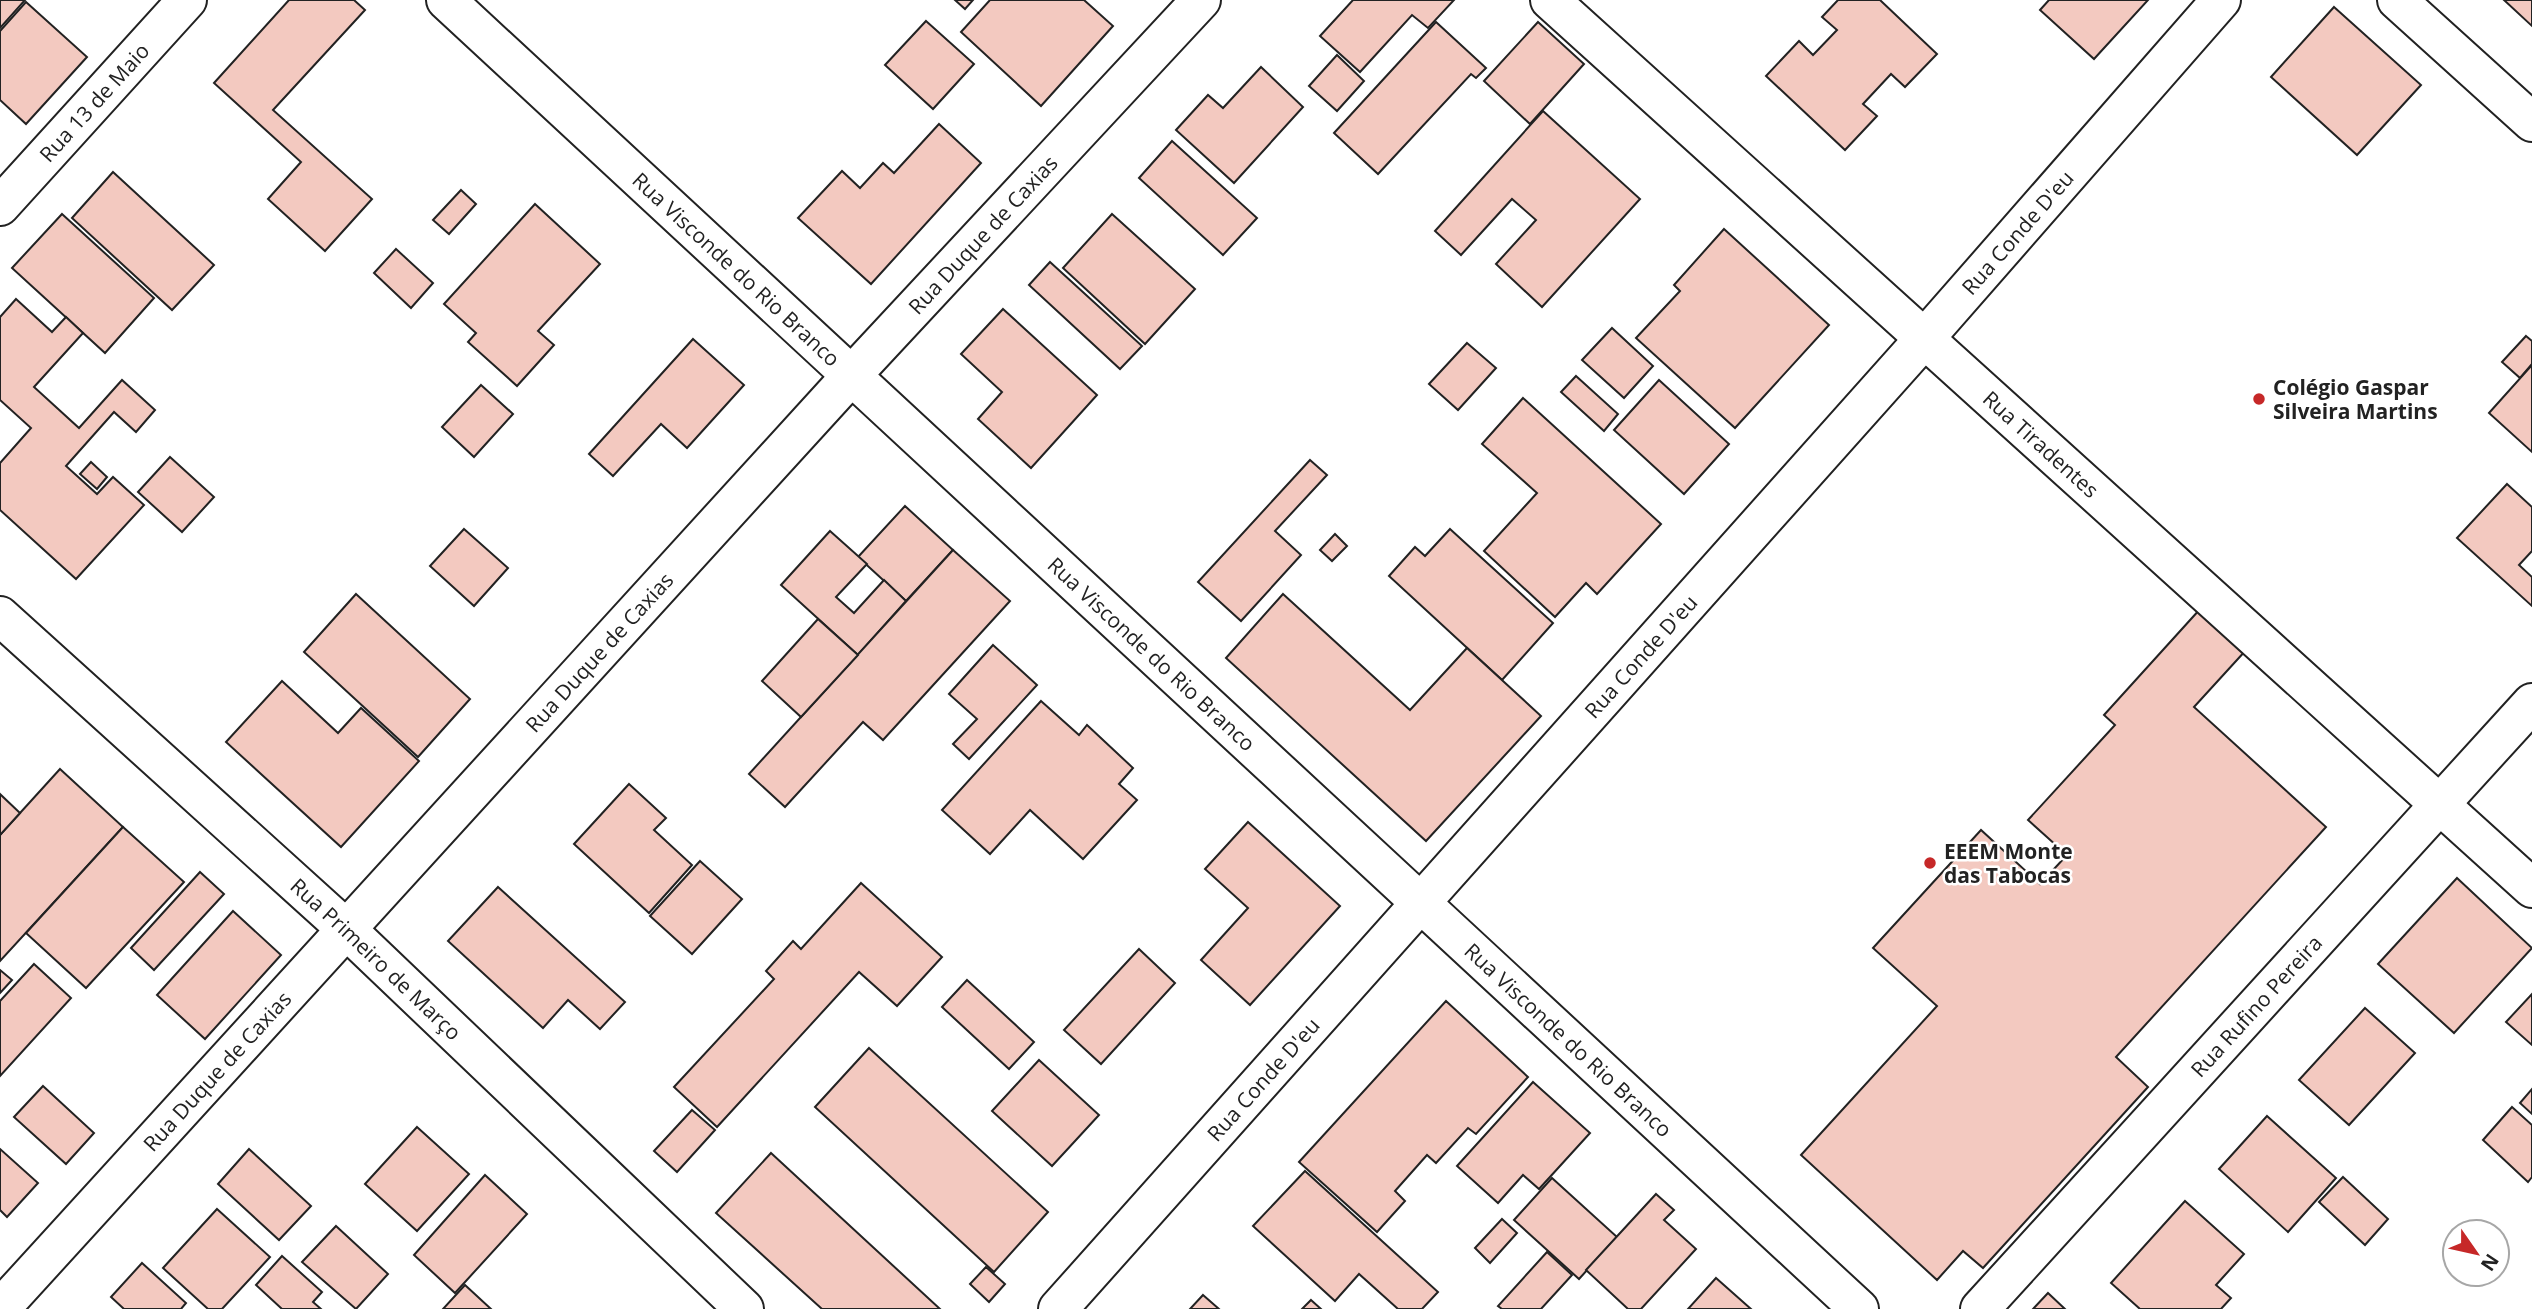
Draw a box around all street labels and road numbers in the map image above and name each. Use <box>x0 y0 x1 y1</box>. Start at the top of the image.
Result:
street label: Rua 13 de Maio <box>33 37 155 168</box>
street label: Rua Duque de Caxias <box>902 149 1063 320</box>
street label: Rua Conde D'eu <box>1955 164 2079 300</box>
street label: Rua Visconde do Rio Branco <box>627 166 846 372</box>
street label: Rua Tiradentes <box>1977 384 2105 504</box>
street label: Rua Visconde do Rio Branco <box>1042 551 1261 757</box>
street label: Rua Duque de Caxias <box>519 566 679 738</box>
street label: Rua Conde D'eu <box>1578 589 1703 724</box>
street label: Rua Primeiro de Março <box>285 872 468 1046</box>
street label: Rua Rufino Pereira <box>2184 929 2328 1083</box>
street label: Rua Visconde do Rio Branco <box>1459 937 1678 1143</box>
street label: Rua Duque de Caxias <box>137 985 297 1157</box>
street label: Rua Conde D'eu <box>1201 1012 1326 1147</box>

